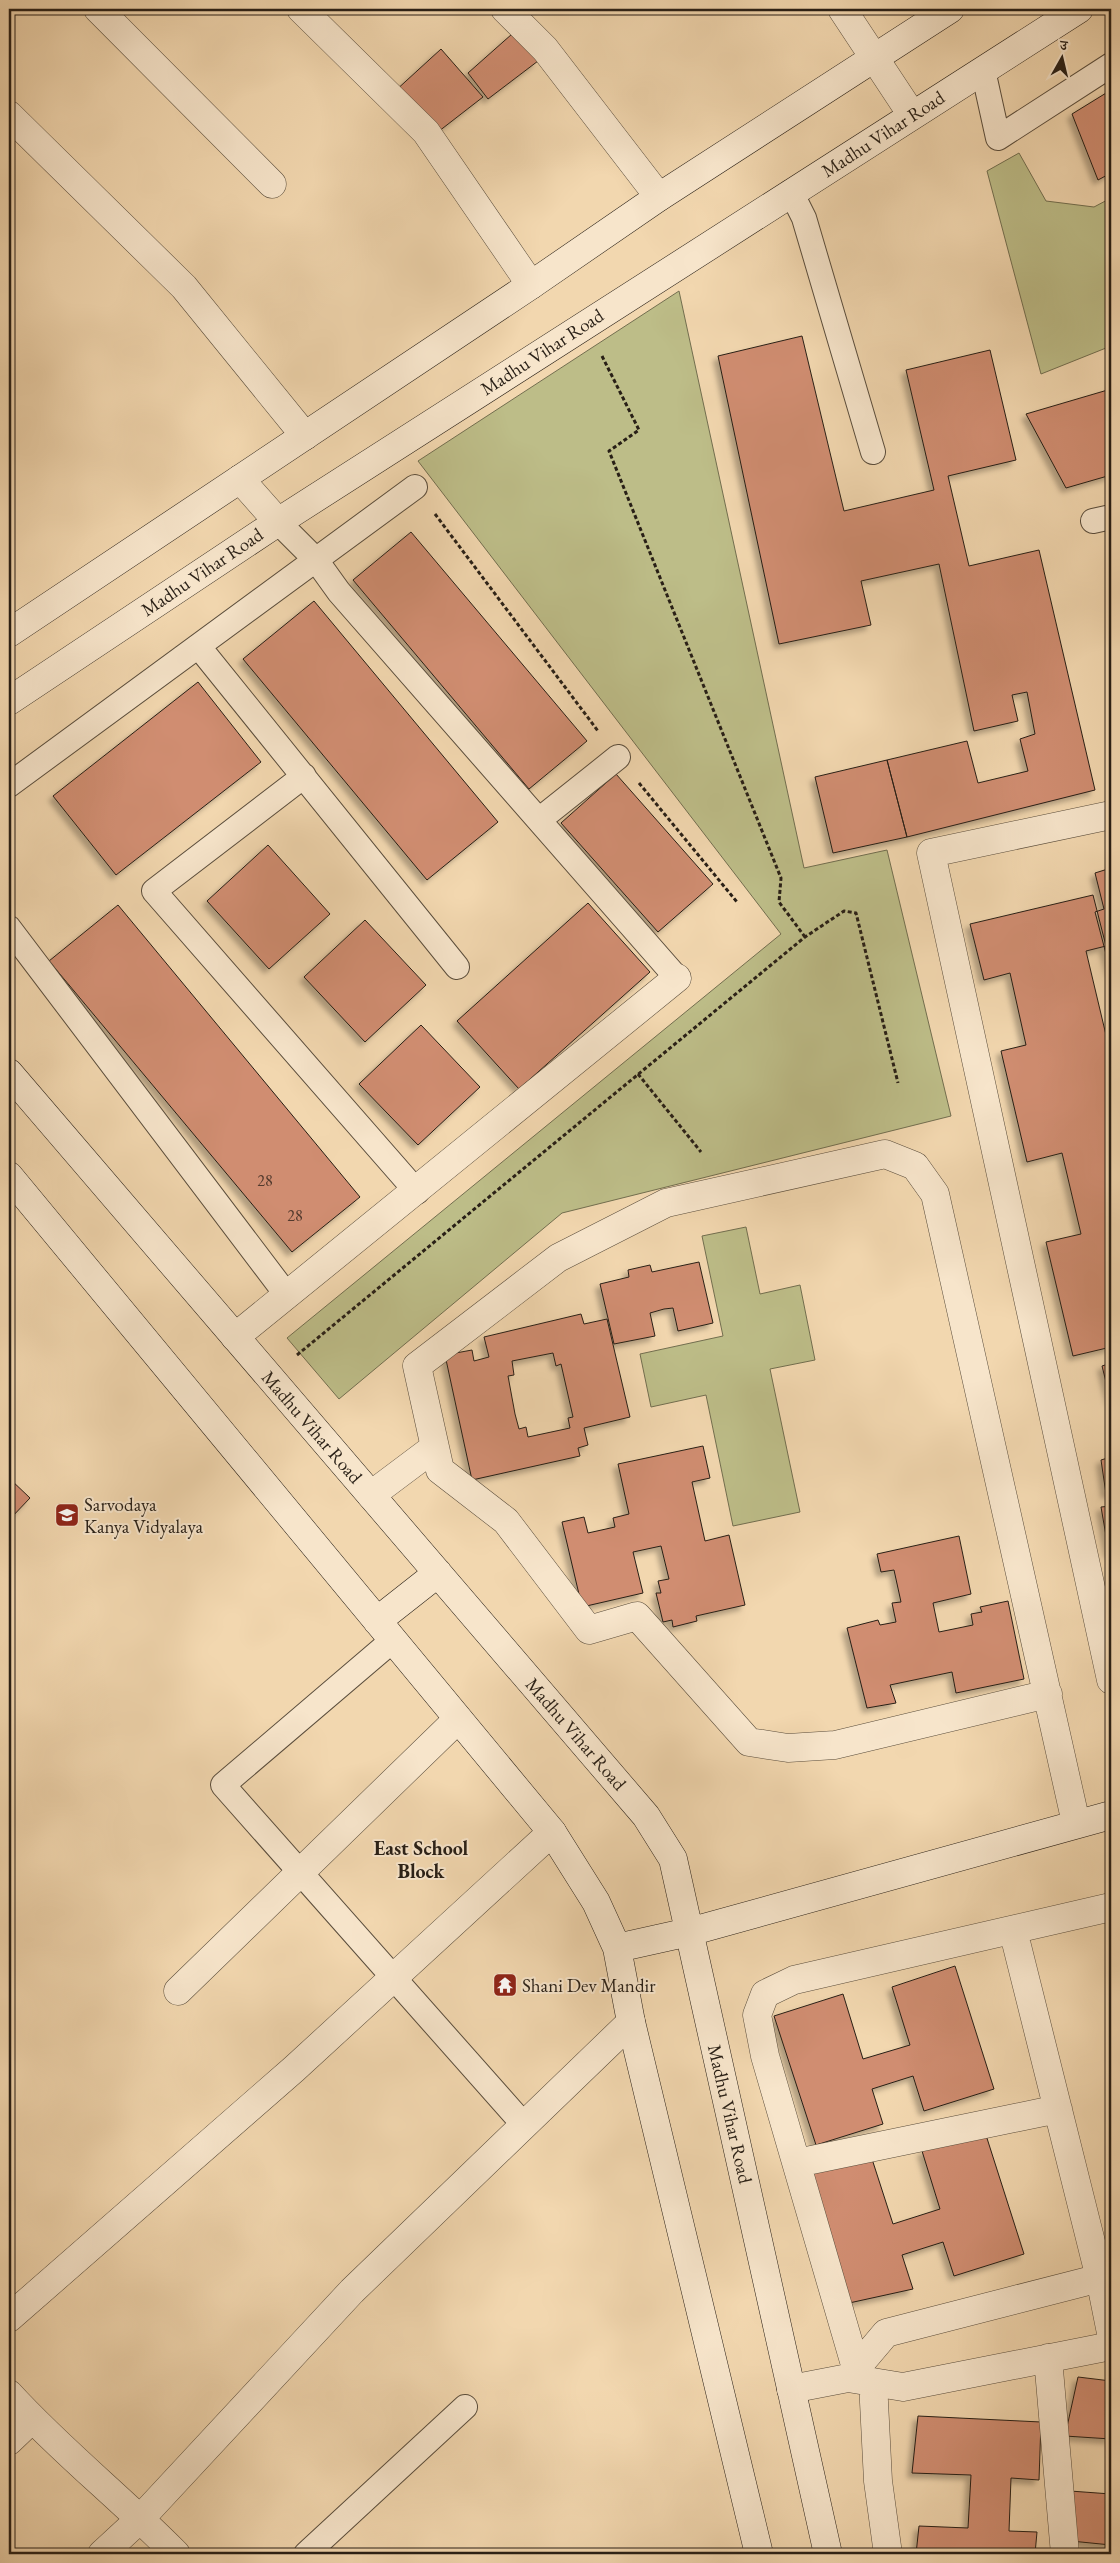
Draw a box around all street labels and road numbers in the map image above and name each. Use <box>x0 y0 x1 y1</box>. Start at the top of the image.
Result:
street label: Madhu Vihar Road <box>817 85 950 183</box>
street label: Madhu Vihar Road <box>476 303 609 401</box>
street label: Madhu Vihar Road <box>136 522 268 622</box>
street label: Madhu Vihar Road <box>256 1365 368 1489</box>
street label: Madhu Vihar Road <box>520 1672 632 1796</box>
street label: Madhu Vihar Road <box>702 2042 758 2186</box>

